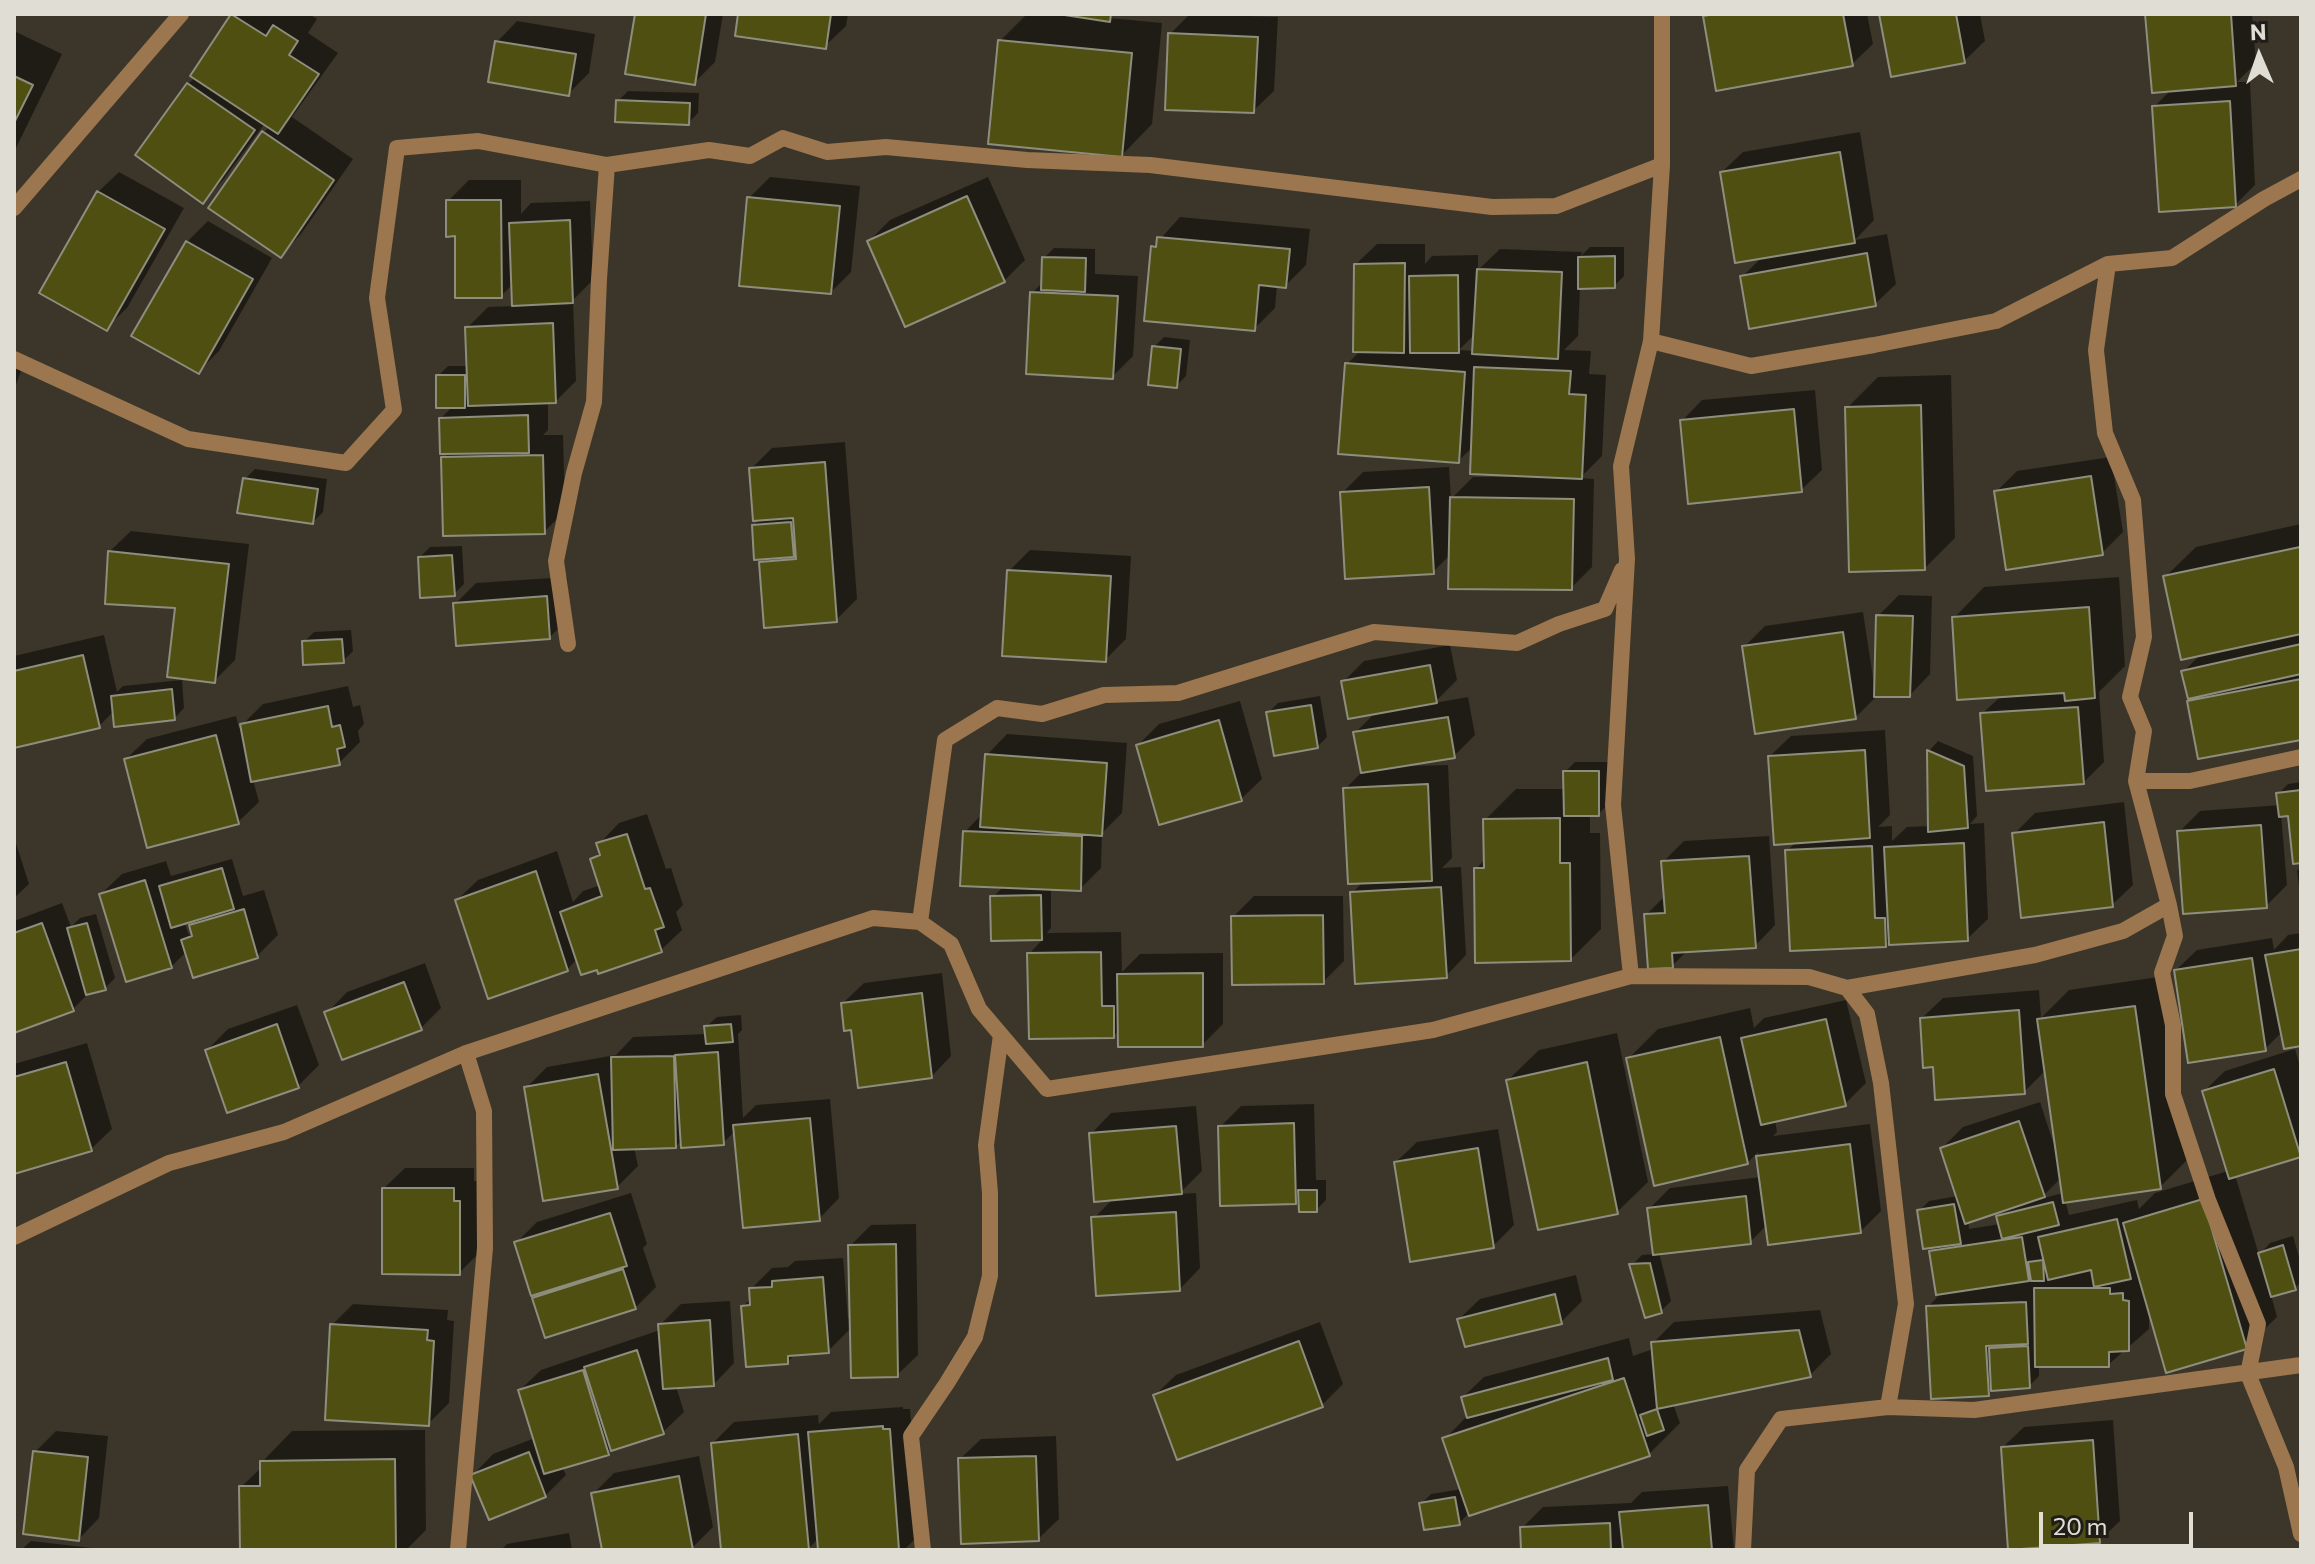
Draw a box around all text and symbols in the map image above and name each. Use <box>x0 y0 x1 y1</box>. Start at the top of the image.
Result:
north arrow <box>2219 16 2299 96</box>
text: N <box>2249 18 2267 45</box>
scale bar <box>2043 1496 2197 1546</box>
text: 20 m <box>2053 1511 2107 1540</box>

